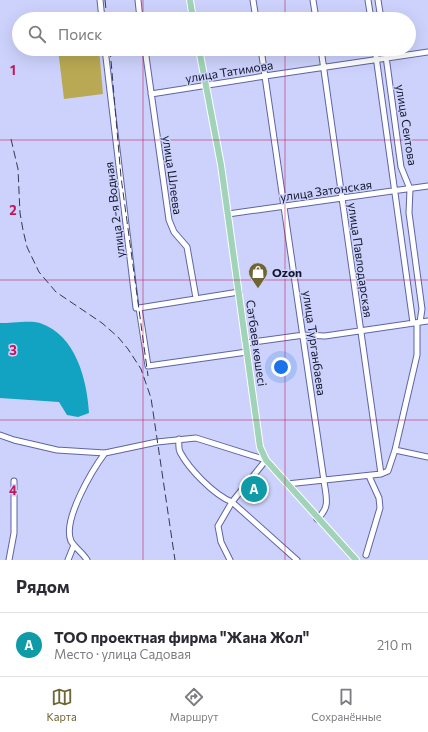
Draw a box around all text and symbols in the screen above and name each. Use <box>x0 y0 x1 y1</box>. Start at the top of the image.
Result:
search box <box>12 12 416 56</box>
icon: search <box>26 23 48 45</box>
text: Поиск <box>58 25 102 43</box>
street label: улица Татимова <box>184 57 274 85</box>
text: 1 <box>10 62 16 78</box>
street label: улица Сеитова <box>394 83 420 167</box>
street label: улица Шлеева <box>161 134 185 216</box>
street label: улица 2-я Водная <box>101 161 127 259</box>
street label: улица Затонская <box>279 177 373 203</box>
text: 2 <box>9 202 17 218</box>
street label: улица Павлодарская <box>346 202 376 318</box>
shop icon: Ozon <box>247 261 269 289</box>
place label: Ozon <box>272 265 302 279</box>
street label: улица Турганбаева <box>301 290 329 396</box>
street label: Сәтбаев көшесі <box>244 299 270 387</box>
text: 3 <box>9 342 17 358</box>
your location <box>271 357 291 377</box>
pin: A <box>241 474 267 504</box>
text: 4 <box>9 482 17 498</box>
text: Рядом <box>16 576 70 597</box>
text: ТОО проектная фирма "Жана Жол" <box>54 628 309 646</box>
text: A <box>24 637 34 653</box>
text: 210 m <box>377 637 412 653</box>
text: Место · улица Садовая <box>54 646 191 662</box>
tab: Карта <box>46 686 77 723</box>
tab: Маршрут <box>170 686 218 723</box>
tab: Сохранённые <box>311 686 382 723</box>

